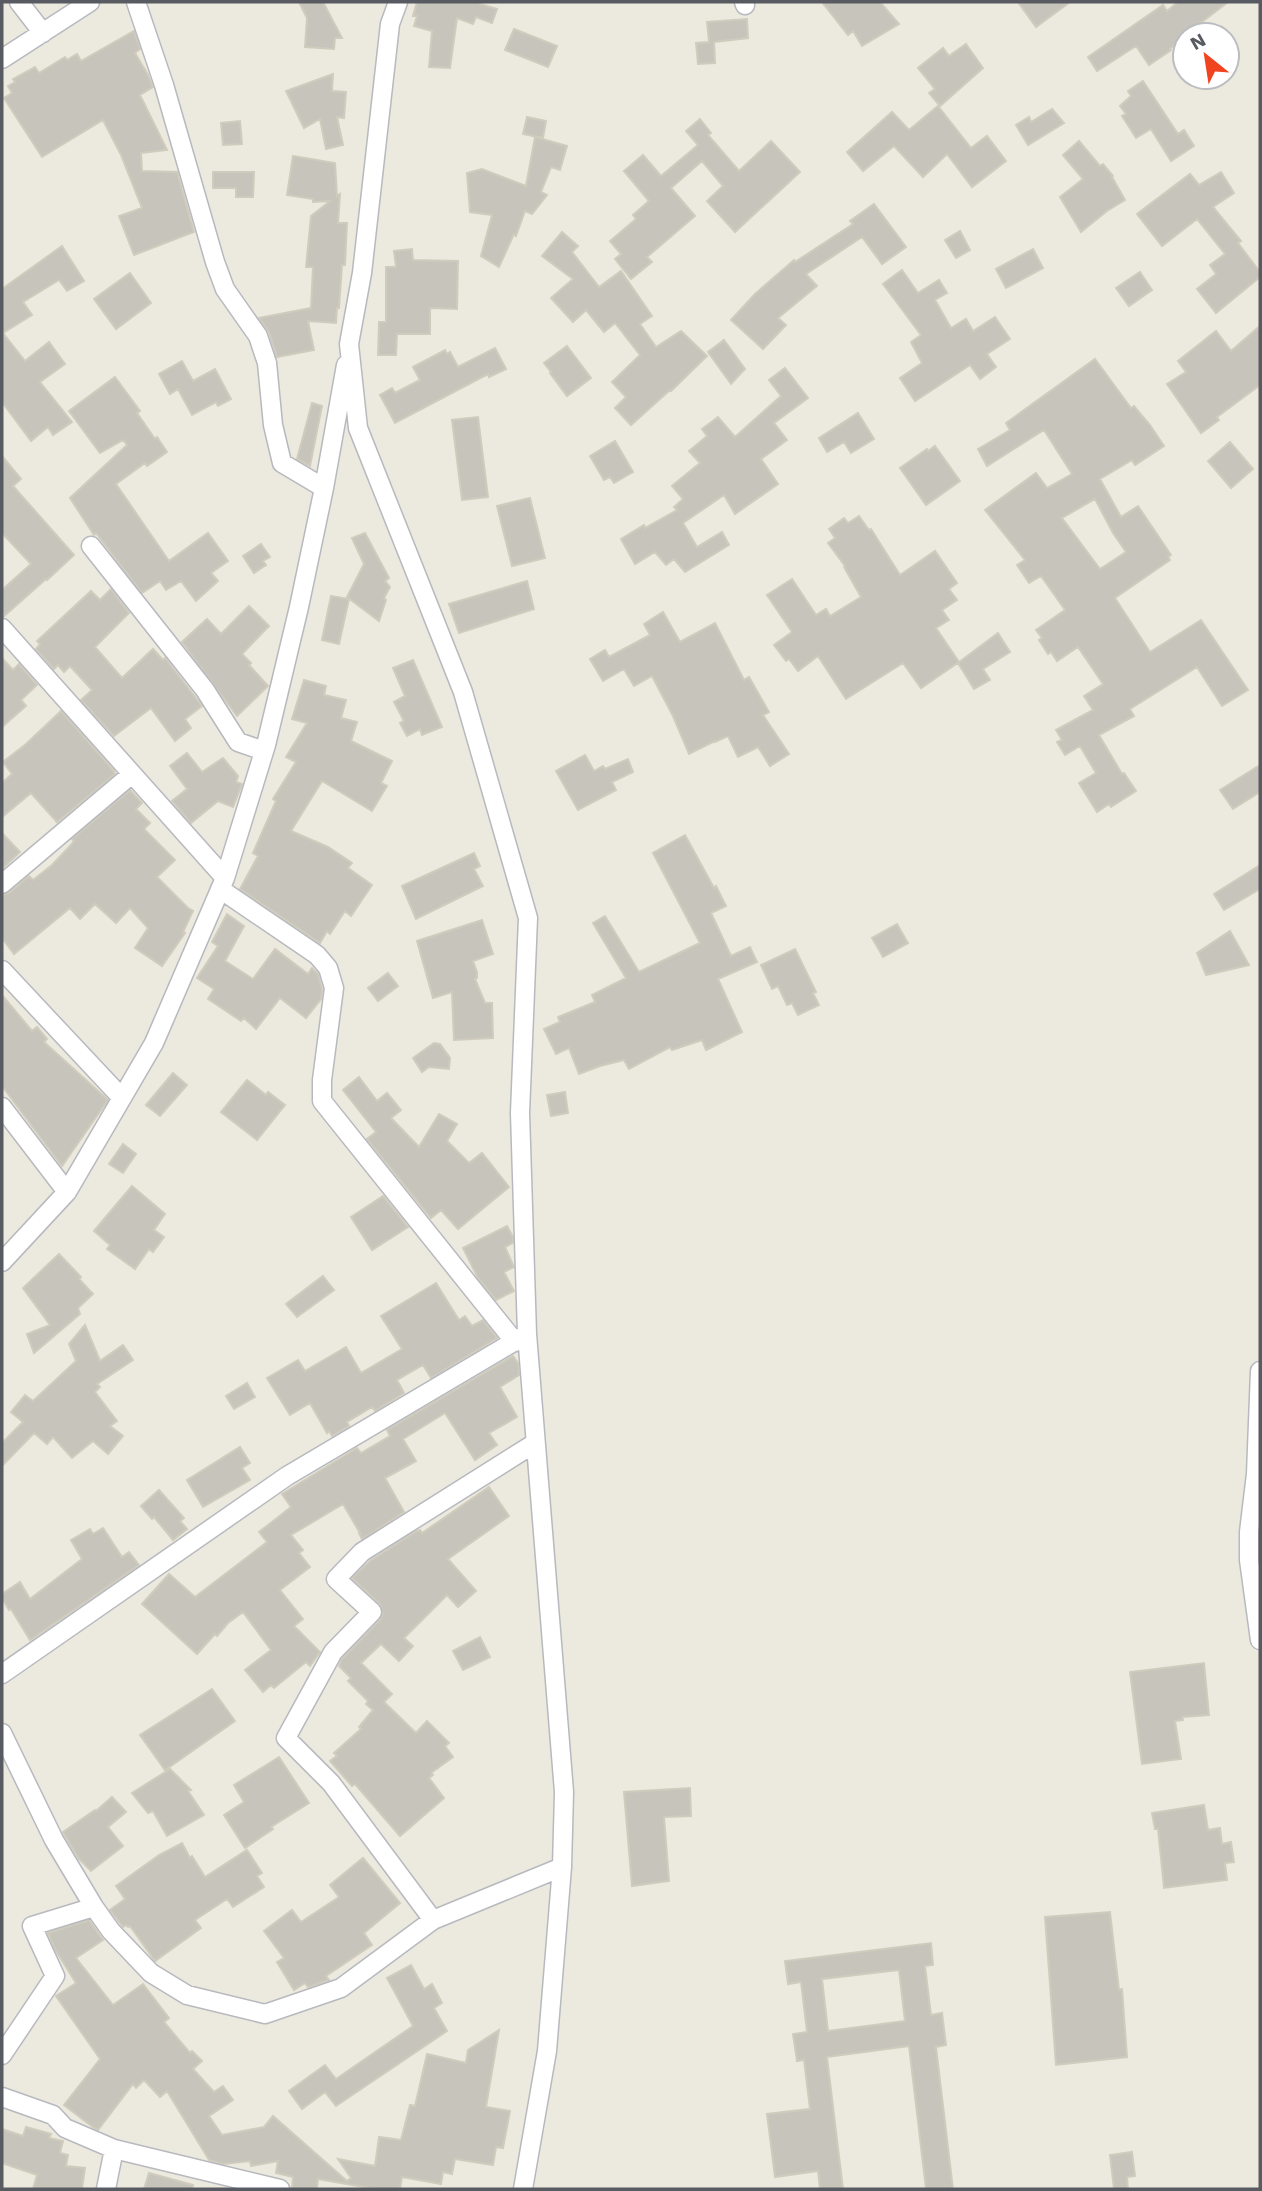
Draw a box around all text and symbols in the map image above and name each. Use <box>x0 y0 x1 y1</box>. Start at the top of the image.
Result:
north arrow <box>1171 21 1241 91</box>
text: N <box>1186 28 1210 55</box>

